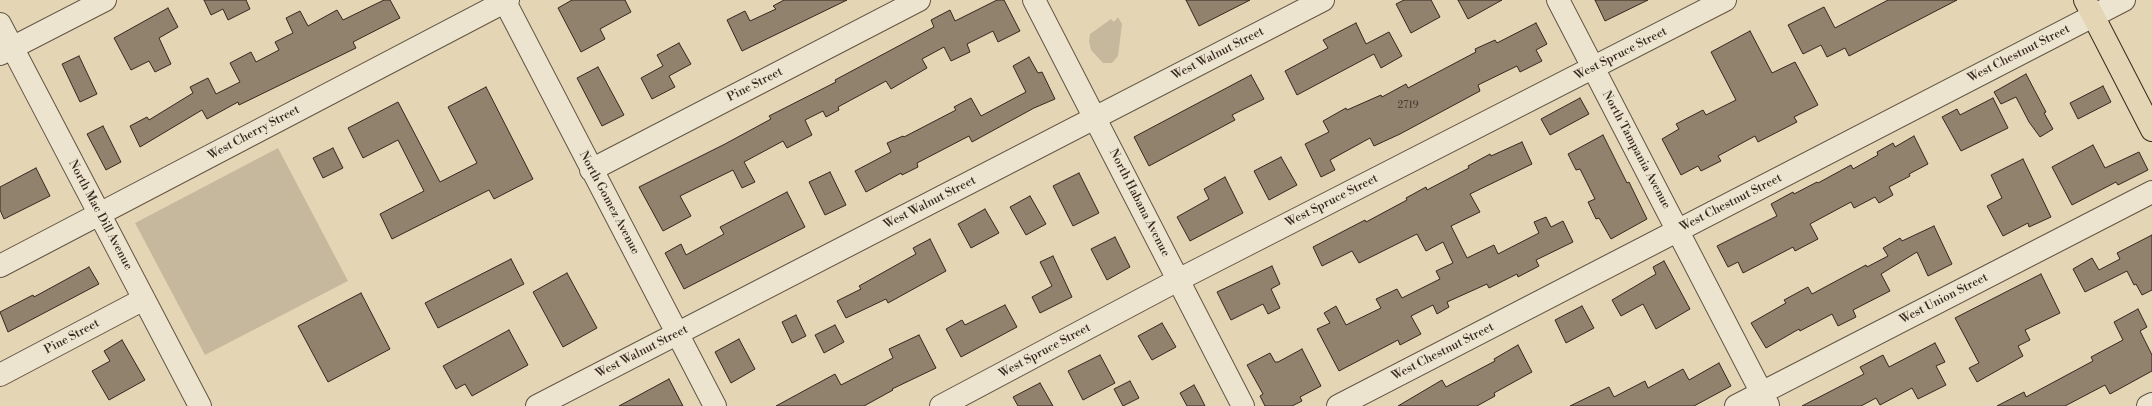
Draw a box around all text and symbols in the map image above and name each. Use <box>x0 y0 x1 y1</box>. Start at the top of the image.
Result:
street label: West Chestnut Street <box>1966 22 2072 86</box>
street label: West Walnut Street <box>1170 25 1266 83</box>
street label: West Spruce Street <box>1572 25 1670 83</box>
street label: Pine Street <box>725 65 785 105</box>
street label: North Tampania Avenue <box>1599 89 1673 211</box>
house number: 2719 <box>1397 100 1419 112</box>
street label: West Cherry Street <box>206 103 302 163</box>
street label: North Habana Avenue <box>1106 147 1172 259</box>
street label: North Gomez Avenue <box>576 149 642 257</box>
street label: North Mac Dill Avenue <box>65 157 135 273</box>
street label: West Chestnut Street <box>1678 171 1784 235</box>
street label: West Spruce Street <box>1283 172 1381 230</box>
street label: West Walnut Street <box>882 174 978 232</box>
street label: West Union Street <box>1898 271 1990 327</box>
street label: Pine Street <box>42 316 102 358</box>
street label: West Chestnut Street <box>1390 320 1496 384</box>
street label: West Spruce Street <box>997 321 1093 381</box>
street label: West Walnut Street <box>594 323 690 381</box>

